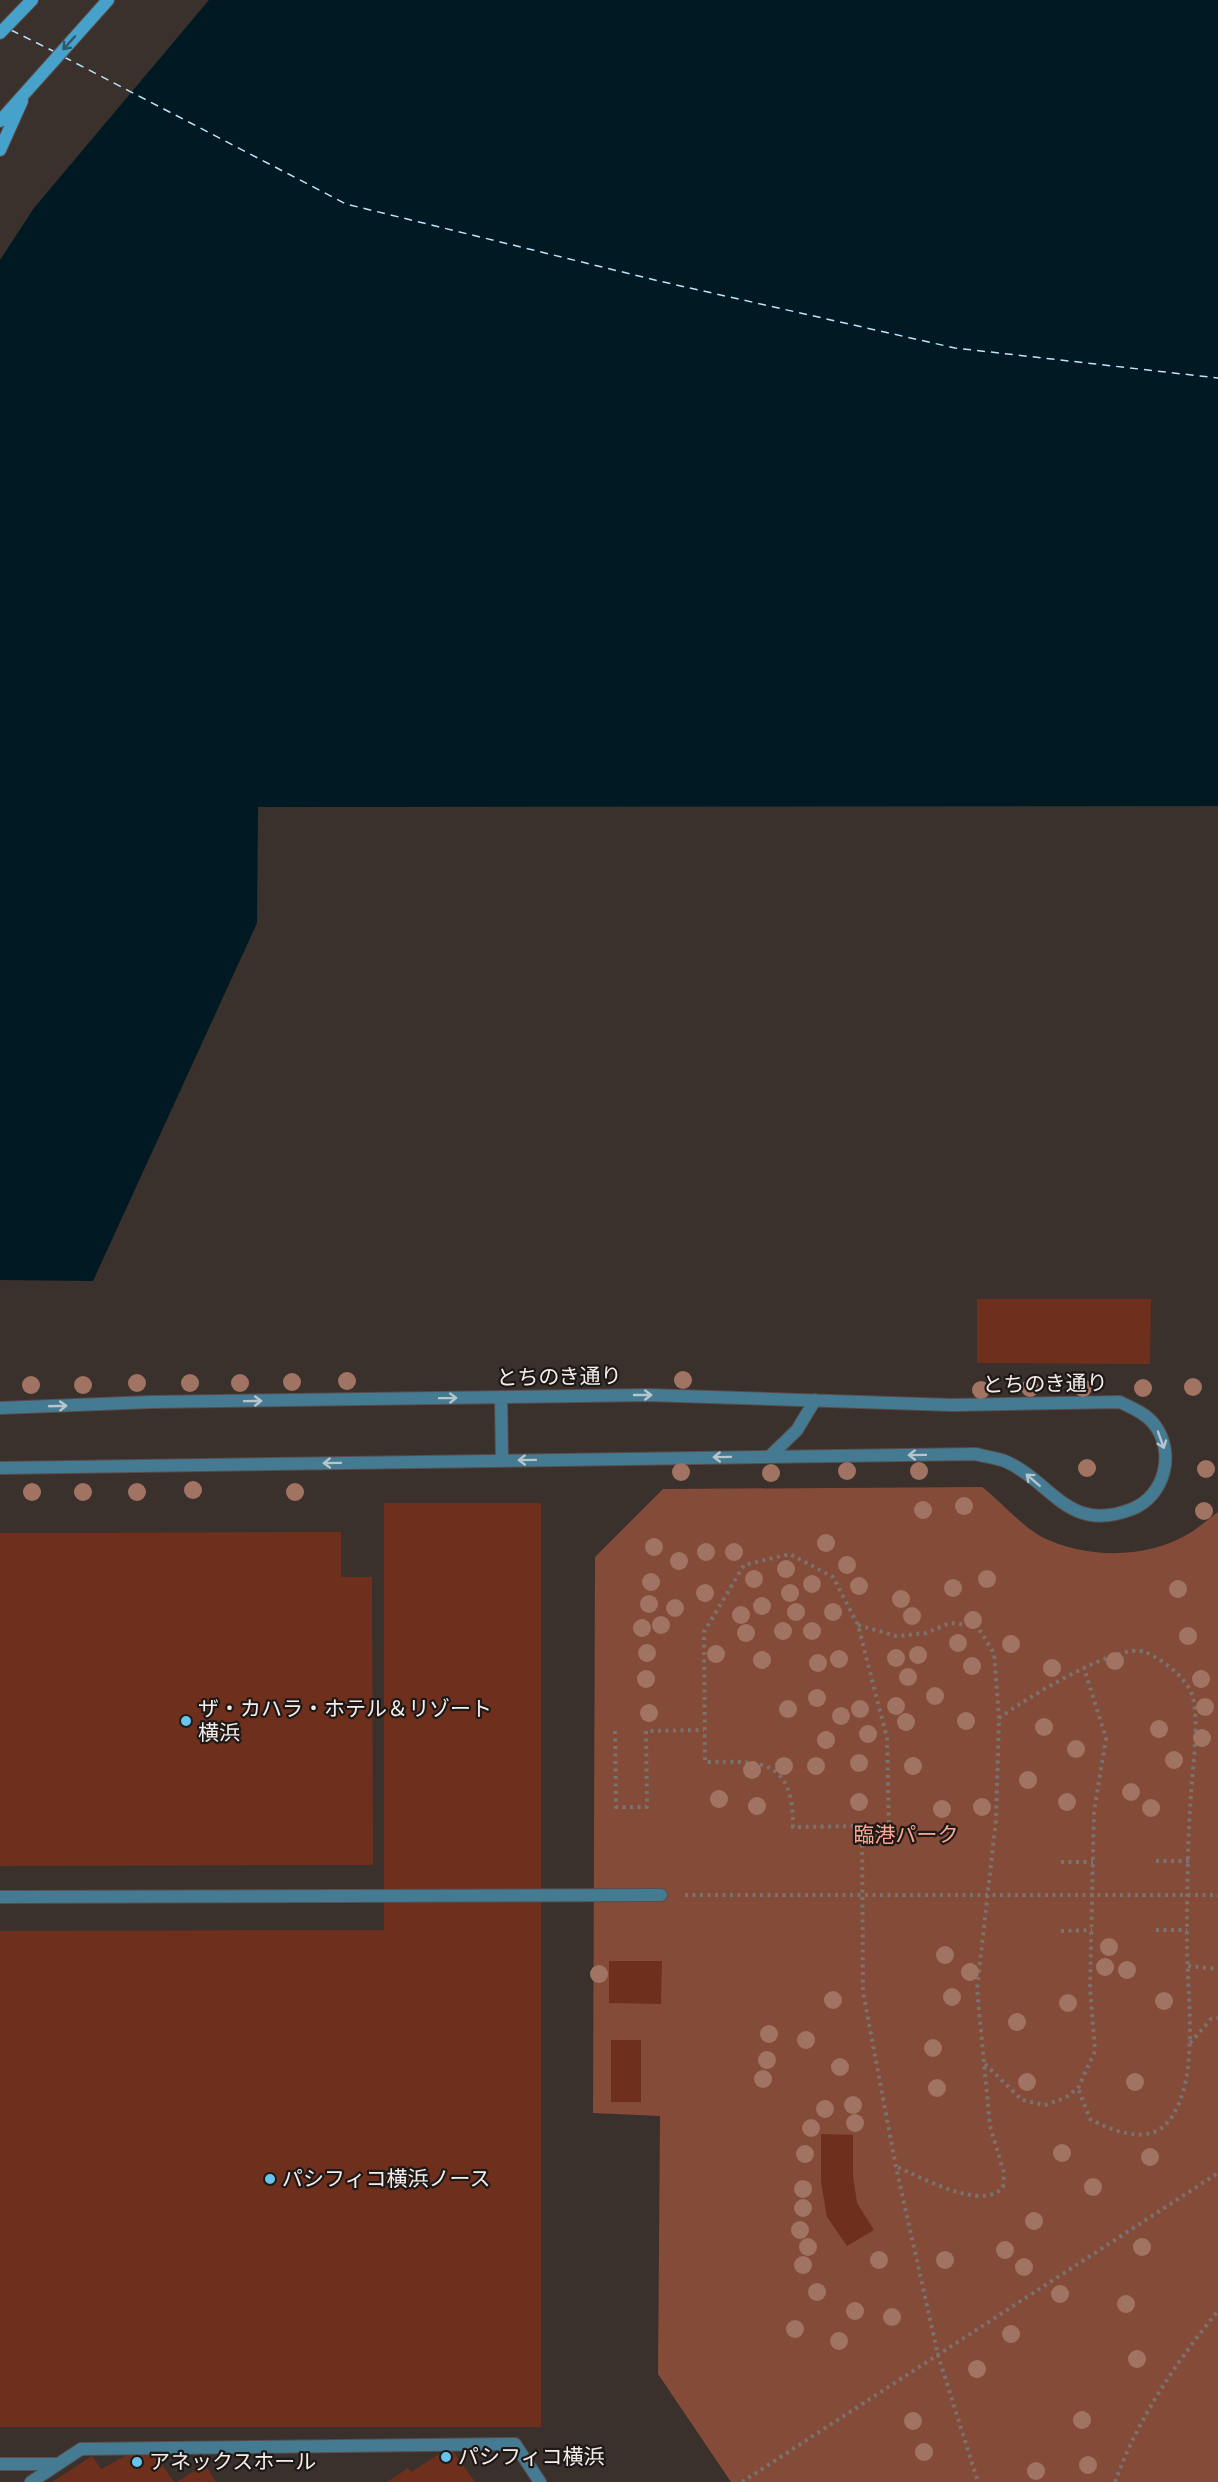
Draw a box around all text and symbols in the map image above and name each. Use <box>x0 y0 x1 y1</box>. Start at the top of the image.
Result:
one-way arrow <box>62 35 76 50</box>
street label: とちのき通り <box>496 1365 622 1389</box>
street label: とちのき通り <box>982 1372 1108 1396</box>
one-way arrow <box>633 1389 653 1401</box>
one-way arrow <box>438 1392 458 1404</box>
one-way arrow <box>243 1395 263 1407</box>
one-way arrow <box>48 1400 68 1412</box>
one-way arrow <box>1156 1430 1167 1448</box>
one-way arrow <box>908 1449 928 1461</box>
one-way arrow <box>713 1452 733 1463</box>
one-way arrow <box>518 1454 538 1466</box>
one-way arrow <box>323 1457 343 1469</box>
one-way arrow <box>1026 1473 1041 1487</box>
place label: ザ・カハラ・ホテル＆リゾート 横浜 <box>198 1698 492 1744</box>
marker: ザ・カハラ・ホテル＆リゾート 横浜 <box>179 1714 193 1728</box>
park label: 臨港パーク <box>854 1824 959 1846</box>
place label: パシフィコ横浜ノース <box>282 2168 491 2190</box>
marker: パシフィコ横浜ノース <box>263 2172 277 2186</box>
place label: パシフィコ横浜 <box>458 2446 605 2468</box>
marker: パシフィコ横浜 <box>439 2450 453 2464</box>
place label: アネックスホール <box>149 2451 316 2473</box>
marker: アネックスホール <box>130 2455 144 2469</box>

